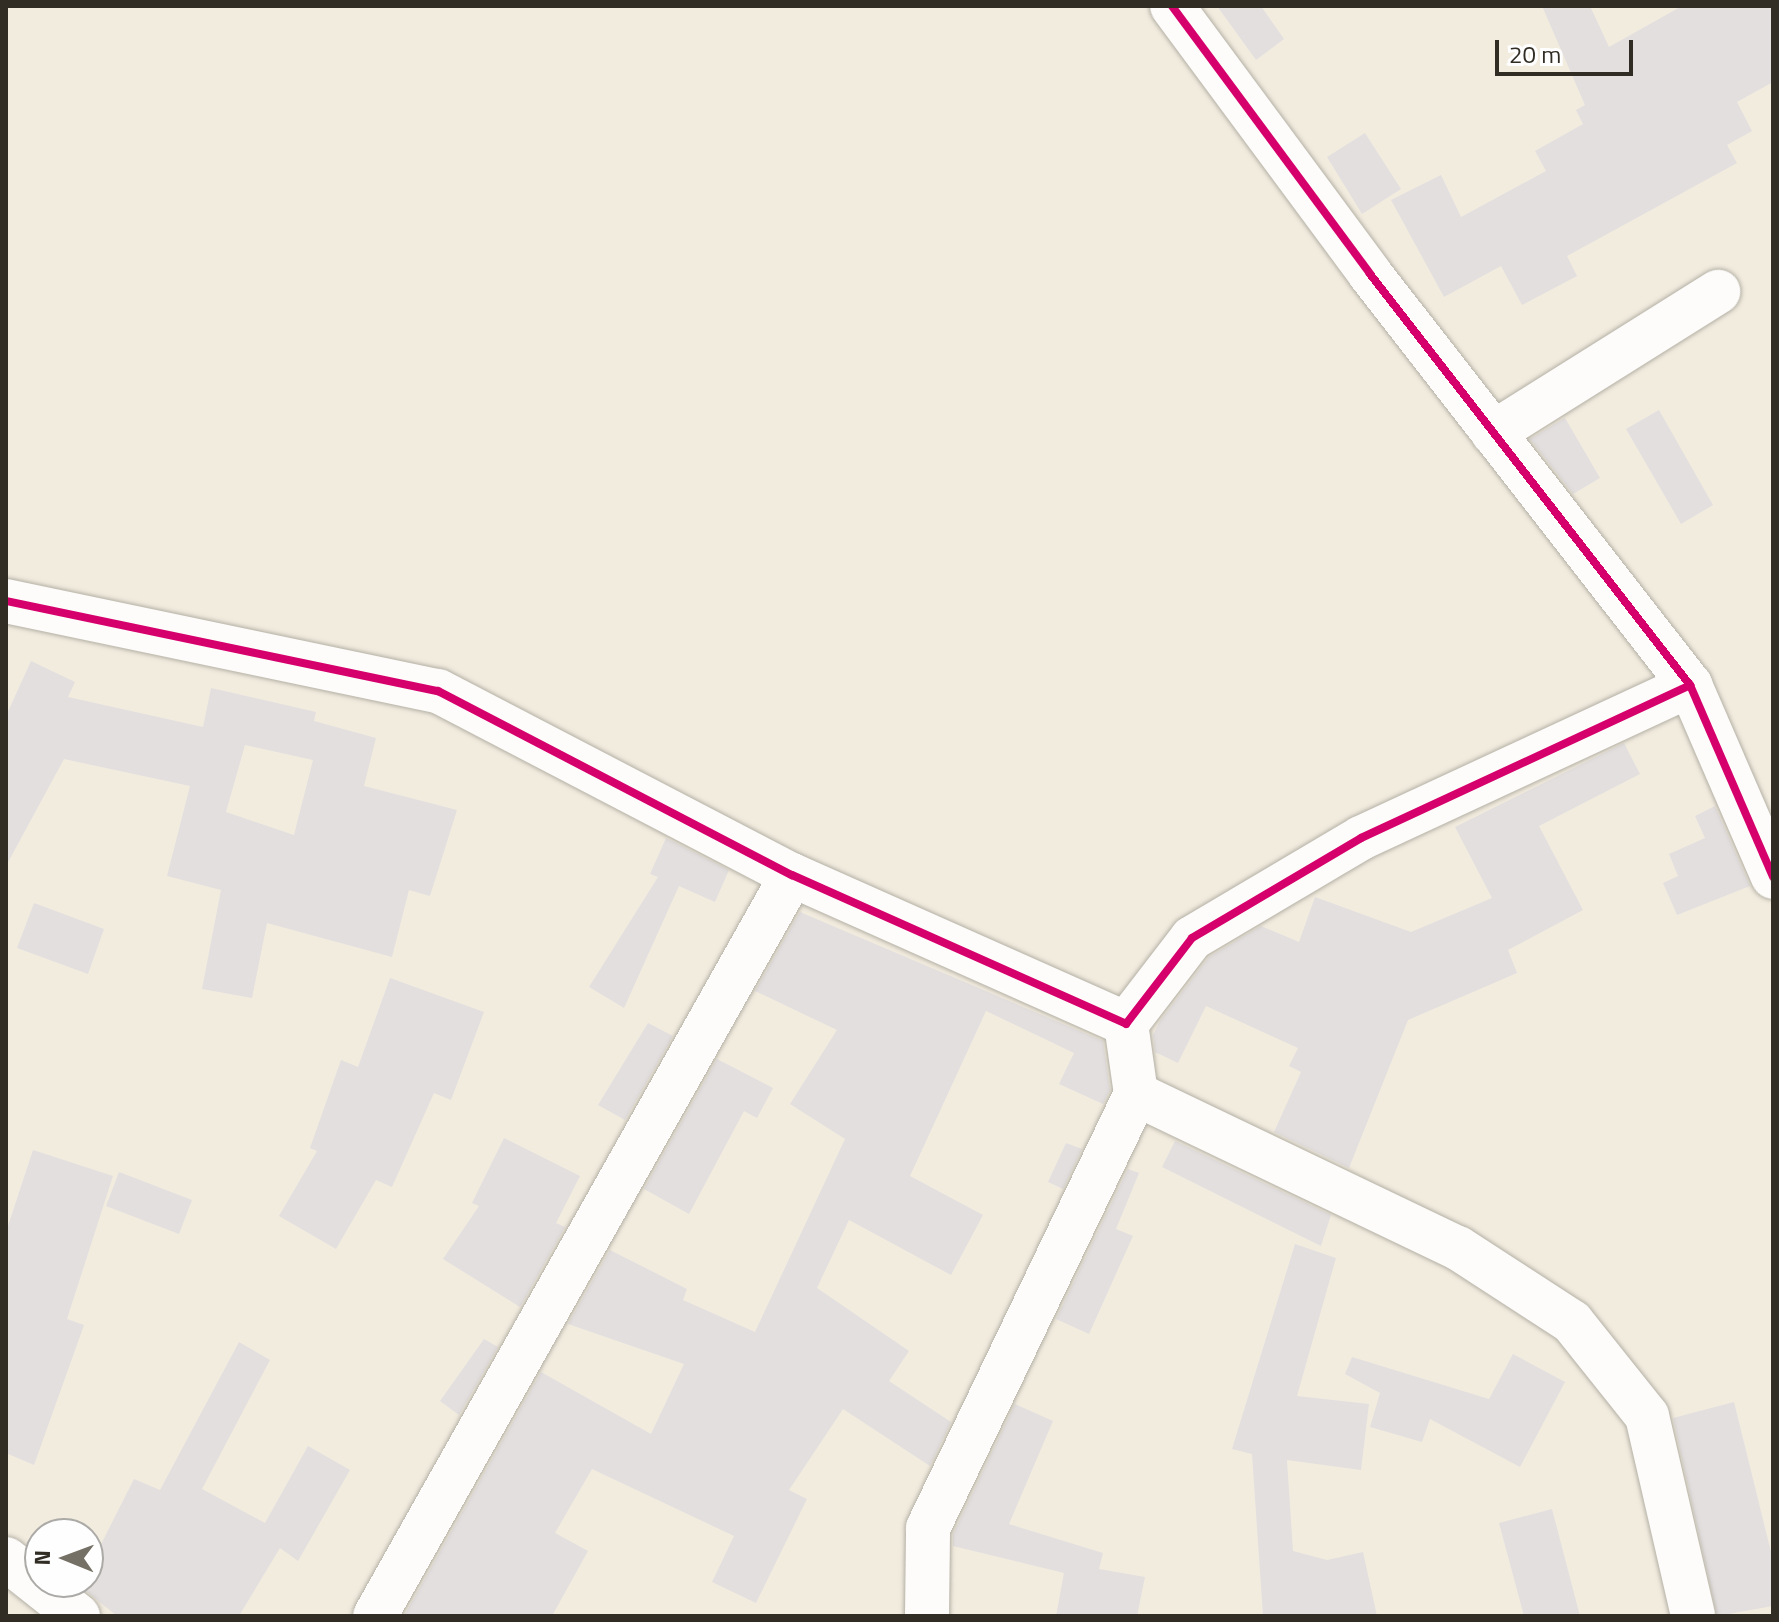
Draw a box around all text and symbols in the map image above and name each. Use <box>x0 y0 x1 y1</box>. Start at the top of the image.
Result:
scale bar <box>1499 24 1637 74</box>
text: 20 m <box>1509 36 1561 72</box>
north arrow <box>24 1518 104 1598</box>
text: N <box>25 1550 59 1566</box>

